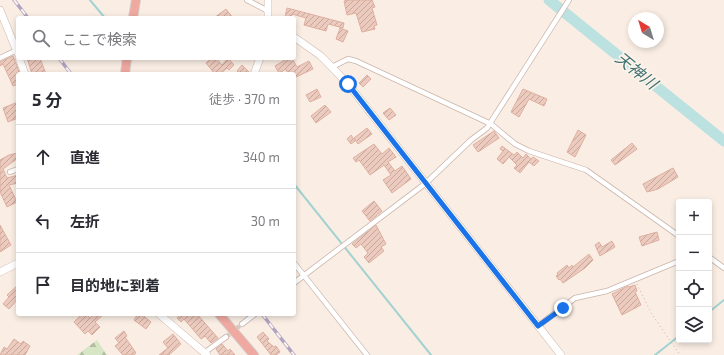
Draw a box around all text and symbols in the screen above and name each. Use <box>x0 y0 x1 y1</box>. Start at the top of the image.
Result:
north arrow <box>628 12 664 48</box>
search box <box>16 16 296 60</box>
icon: search <box>30 27 52 49</box>
text: ここで検索 <box>62 30 137 48</box>
water label: 天神川 <box>612 48 663 94</box>
route start <box>339 75 357 93</box>
text: 5 分 <box>32 89 62 109</box>
text: 徒歩 · 370 m <box>209 91 280 107</box>
icon: ahead <box>32 146 54 168</box>
text: 直進 <box>70 148 100 166</box>
text: 340 m <box>243 149 280 165</box>
map controls <box>676 199 712 343</box>
button: + <box>676 199 712 235</box>
icon: left <box>32 210 54 232</box>
text: 左折 <box>70 212 100 230</box>
text: 30 m <box>251 213 280 229</box>
button: − <box>676 235 712 271</box>
button: locate <box>676 271 712 307</box>
icon: arrive <box>32 274 54 296</box>
text: 目的地に到着 <box>70 276 160 294</box>
route end <box>554 299 572 317</box>
button: layers <box>676 307 712 343</box>

